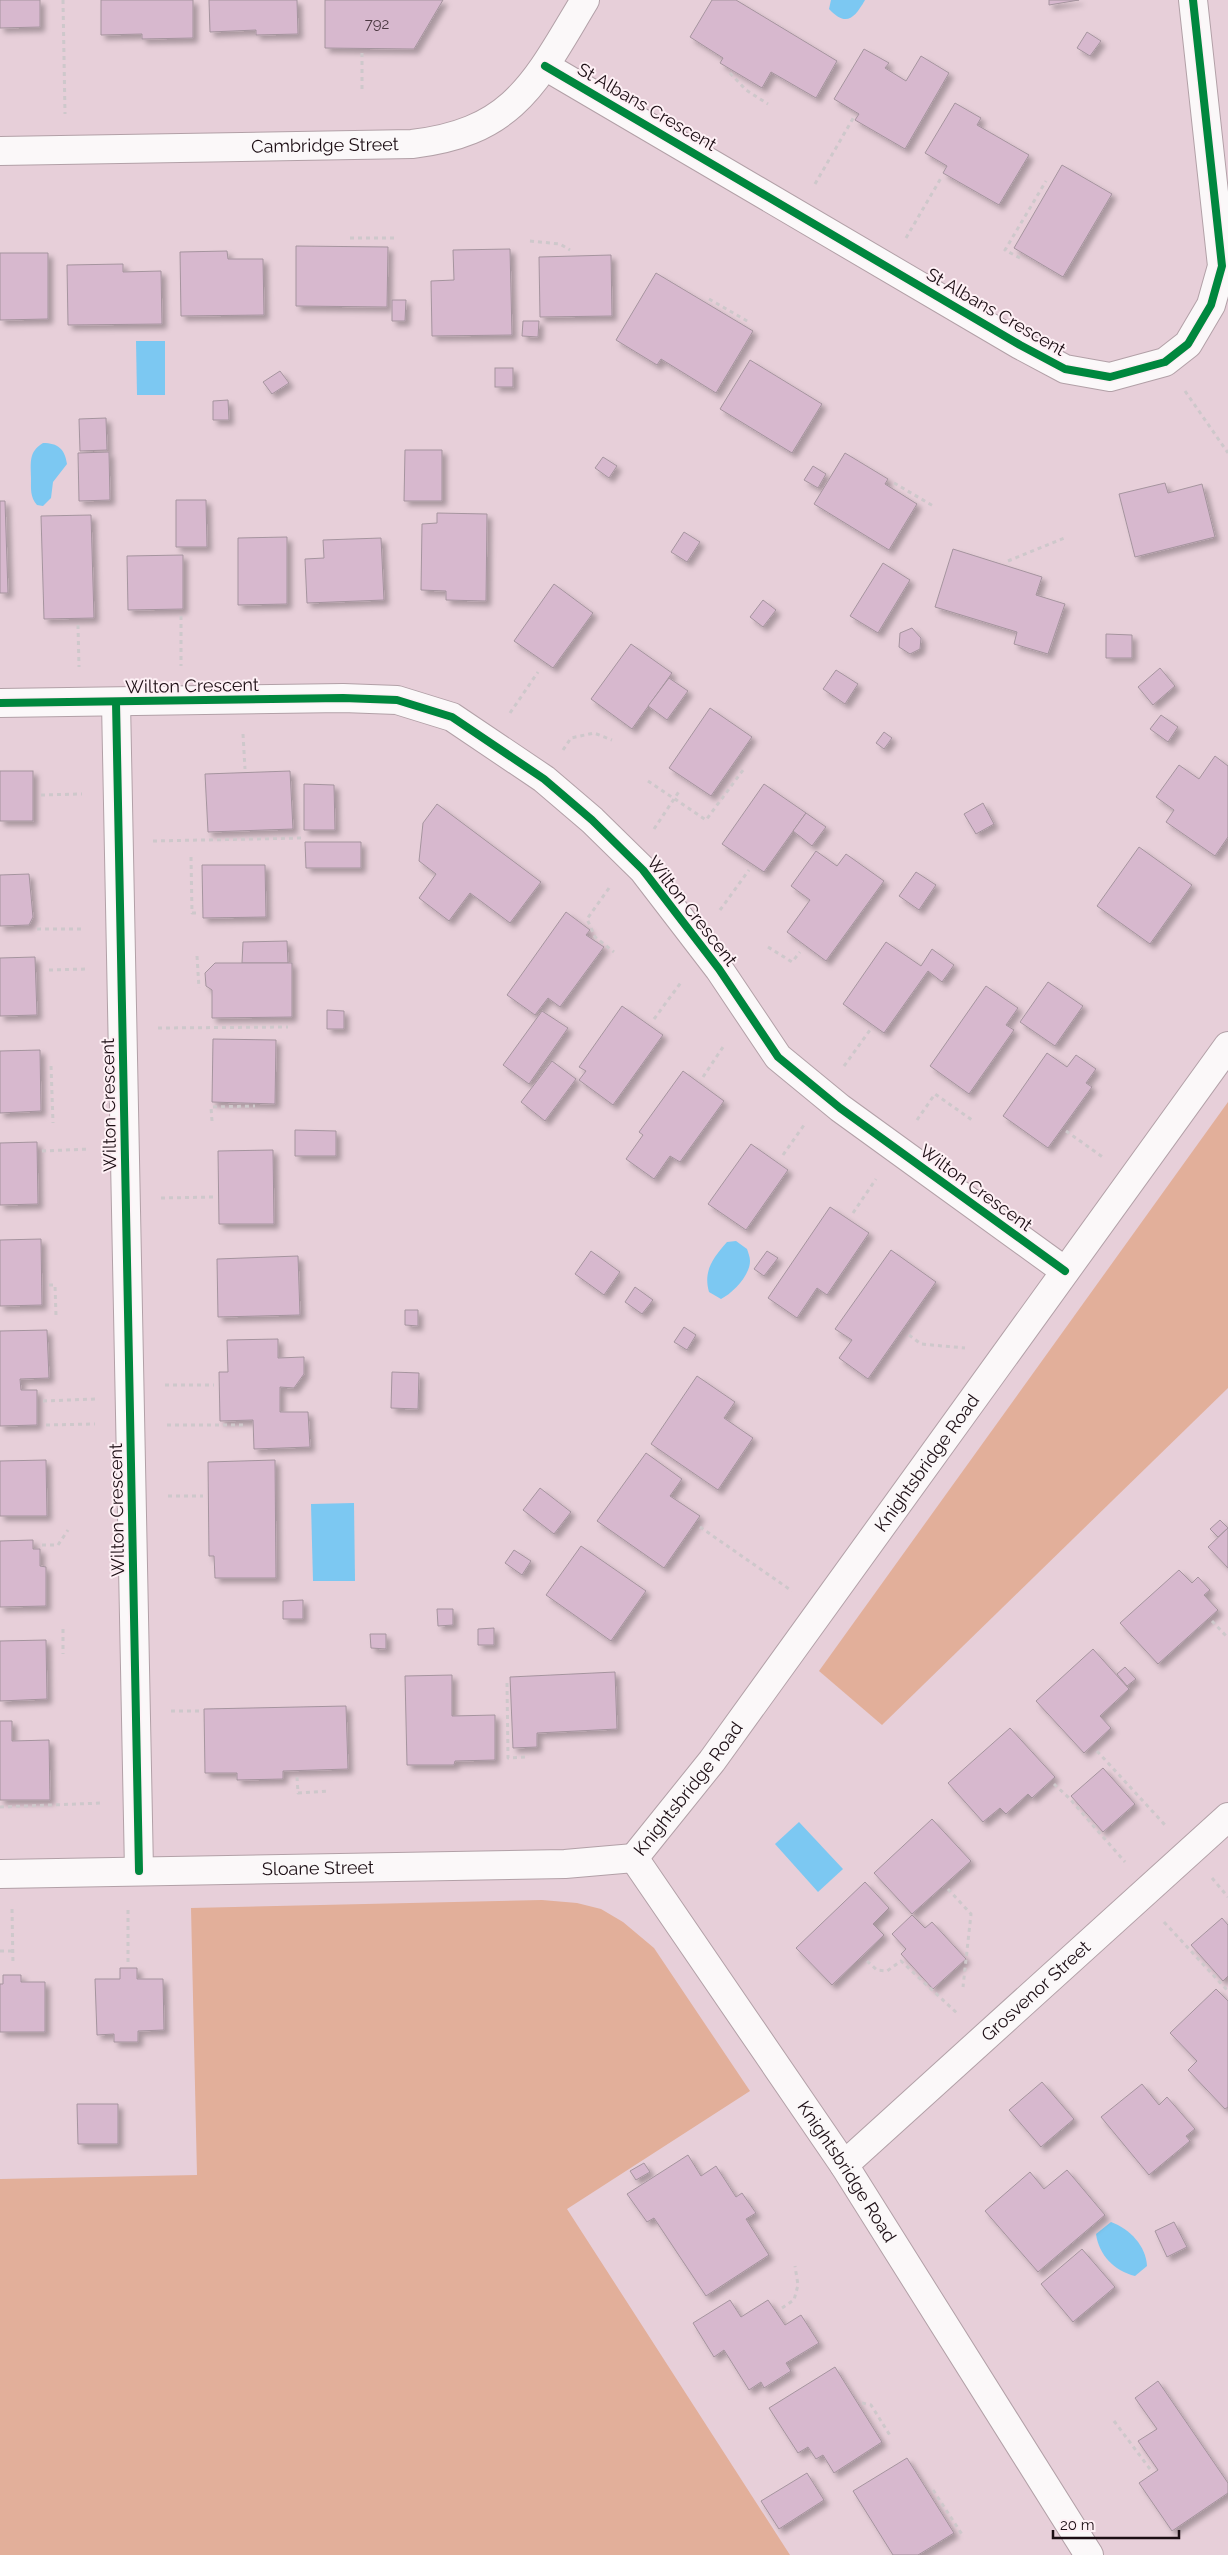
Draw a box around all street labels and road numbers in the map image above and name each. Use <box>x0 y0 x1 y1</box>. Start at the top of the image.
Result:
street label: St Albans Crescent <box>574 58 720 155</box>
street label: Cambridge Street <box>251 133 399 157</box>
street label: St Albans Crescent <box>923 263 1069 360</box>
street label: Wilton Crescent <box>125 674 259 697</box>
street label: Wilton Crescent <box>643 852 742 970</box>
street label: Wilton Crescent <box>97 1038 120 1172</box>
street label: Wilton Crescent <box>916 1140 1037 1235</box>
street label: Knightsbridge Road <box>870 1390 983 1535</box>
street label: Wilton Crescent <box>105 1443 128 1577</box>
street label: Knightsbridge Road <box>629 1717 747 1860</box>
street label: Sloane Street <box>262 1856 374 1879</box>
street label: Grosvenor Street <box>977 1936 1094 2045</box>
street label: Knightsbridge Road <box>793 2097 901 2246</box>

